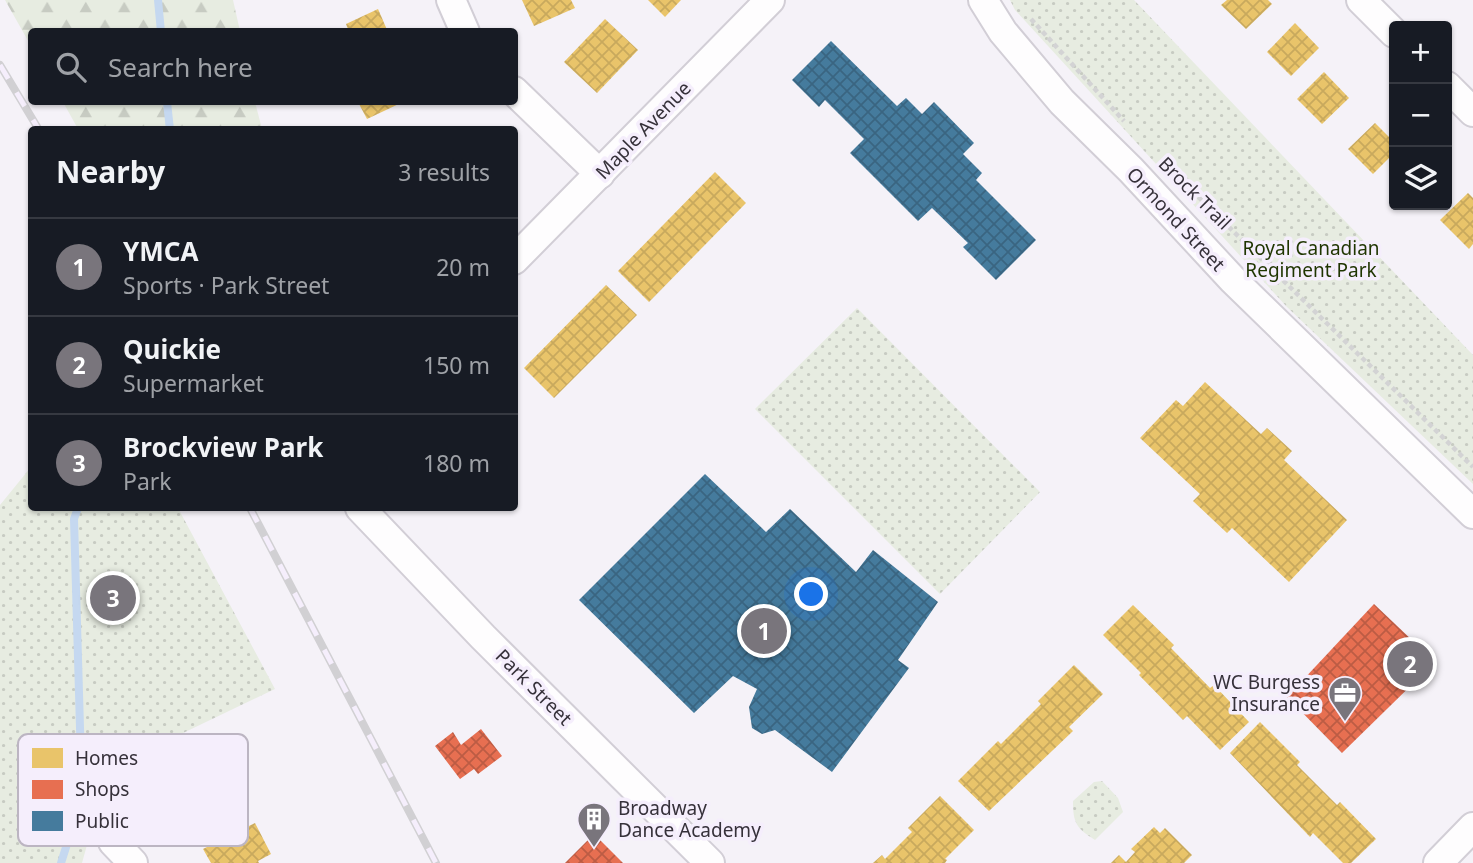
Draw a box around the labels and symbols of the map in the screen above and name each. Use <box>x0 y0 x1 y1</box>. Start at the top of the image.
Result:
street label: Maple Avenue <box>590 75 696 185</box>
street label: Brock Trail <box>1153 151 1237 235</box>
street label: Ormond Street <box>1121 161 1231 277</box>
park label: Royal Canadian Regiment Park <box>1242 235 1380 283</box>
pin: 3 <box>90 572 136 624</box>
your location <box>794 577 828 611</box>
pin: 1 <box>741 605 787 657</box>
pin: 2 <box>1387 638 1433 690</box>
street label: Park Street <box>490 643 578 731</box>
place label: WC Burgess Insurance <box>1213 669 1320 717</box>
office icon: WC Burgess Insurance <box>1326 674 1364 723</box>
legend <box>18 734 248 846</box>
text: Homes <box>75 745 138 771</box>
text: Shops <box>75 776 129 802</box>
place label: Broadway Dance Academy <box>618 795 761 843</box>
building icon: Broadway Dance Academy <box>575 800 613 849</box>
text: Public <box>75 808 129 834</box>

